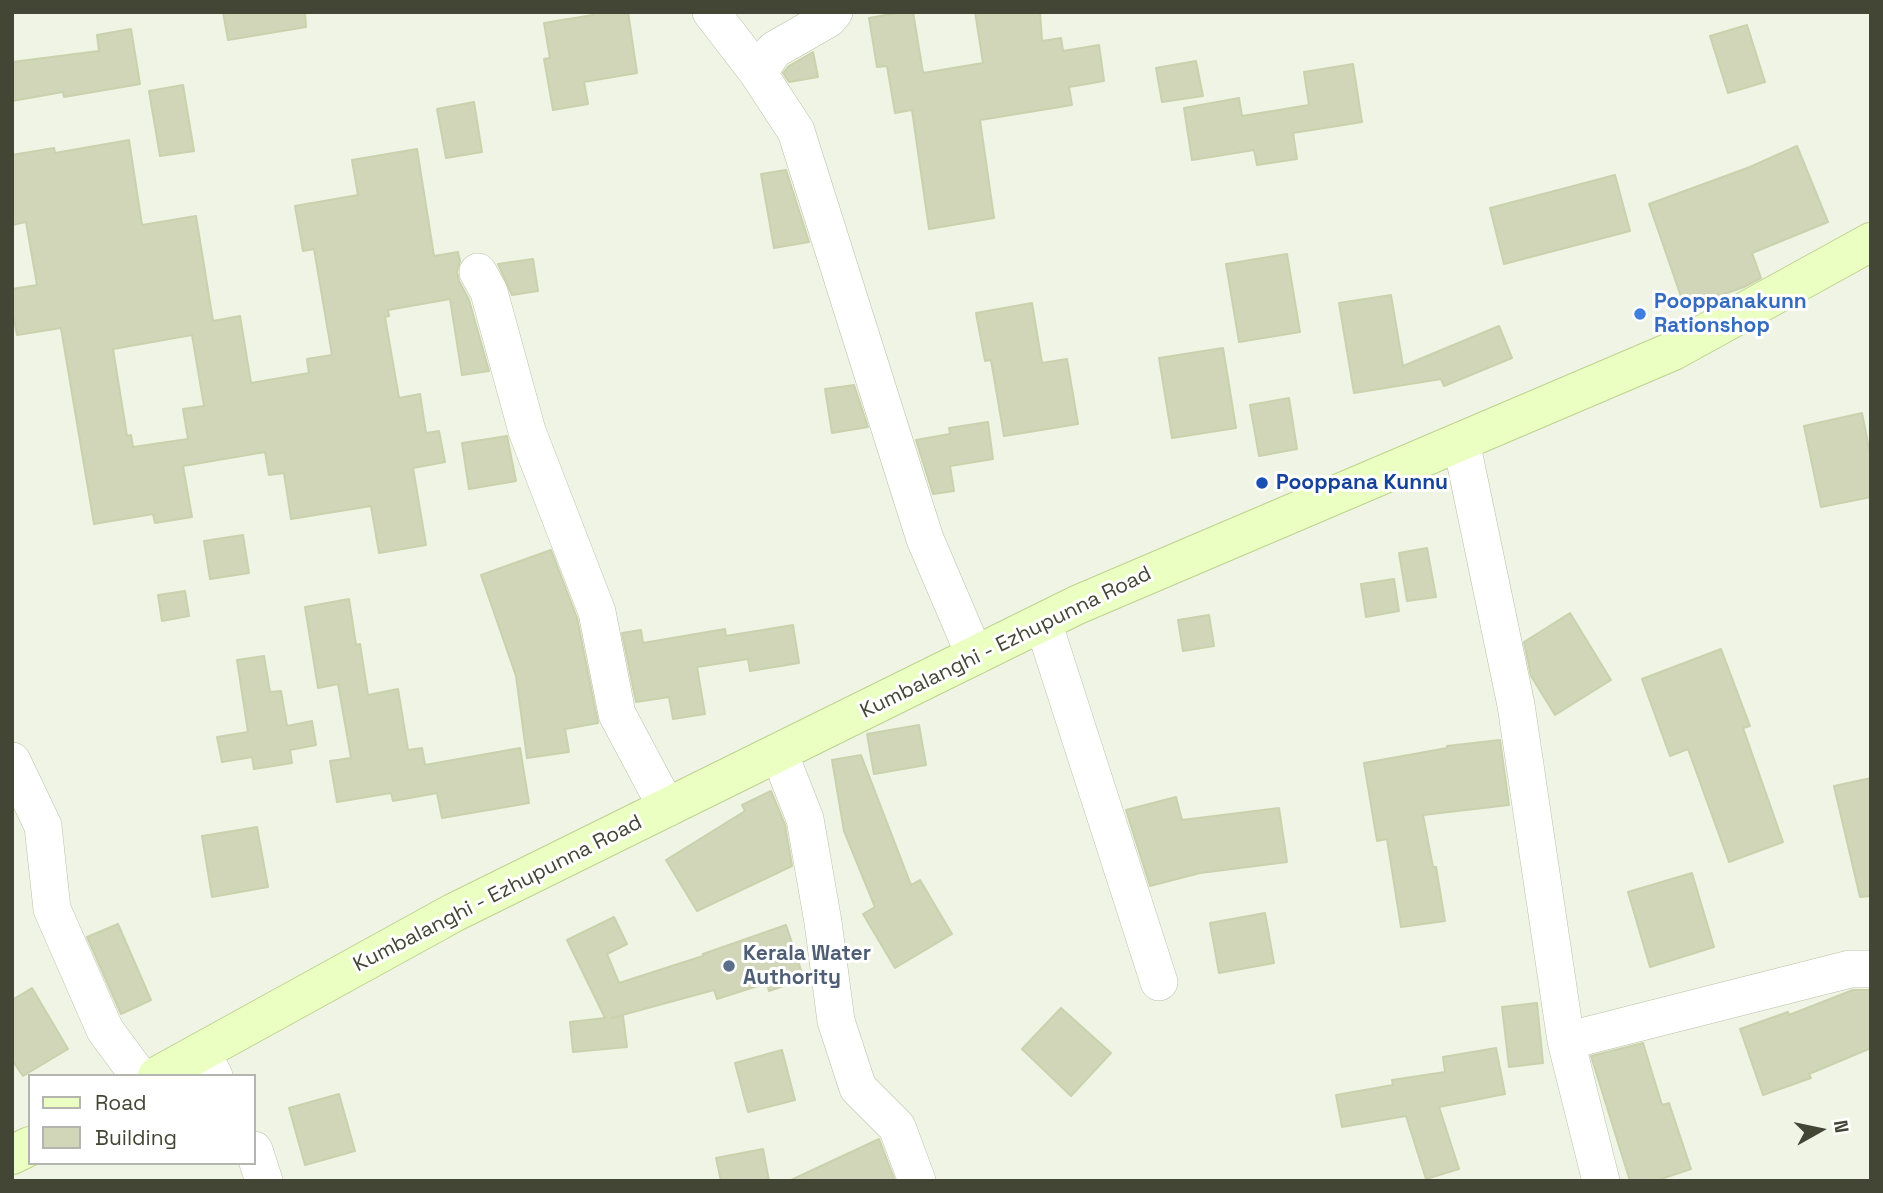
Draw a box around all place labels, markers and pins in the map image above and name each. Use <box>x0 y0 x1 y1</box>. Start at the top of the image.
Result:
place label: Pooppanakunn Rationshop <box>1654 289 1807 339</box>
marker: Pooppanakunn Rationshop <box>1632 306 1648 322</box>
place label: Pooppana Kunnu <box>1276 470 1448 496</box>
marker: Pooppana Kunnu <box>1254 475 1270 491</box>
place label: Kerala Water Authority <box>743 941 871 991</box>
marker: Kerala Water Authority <box>721 958 737 974</box>

